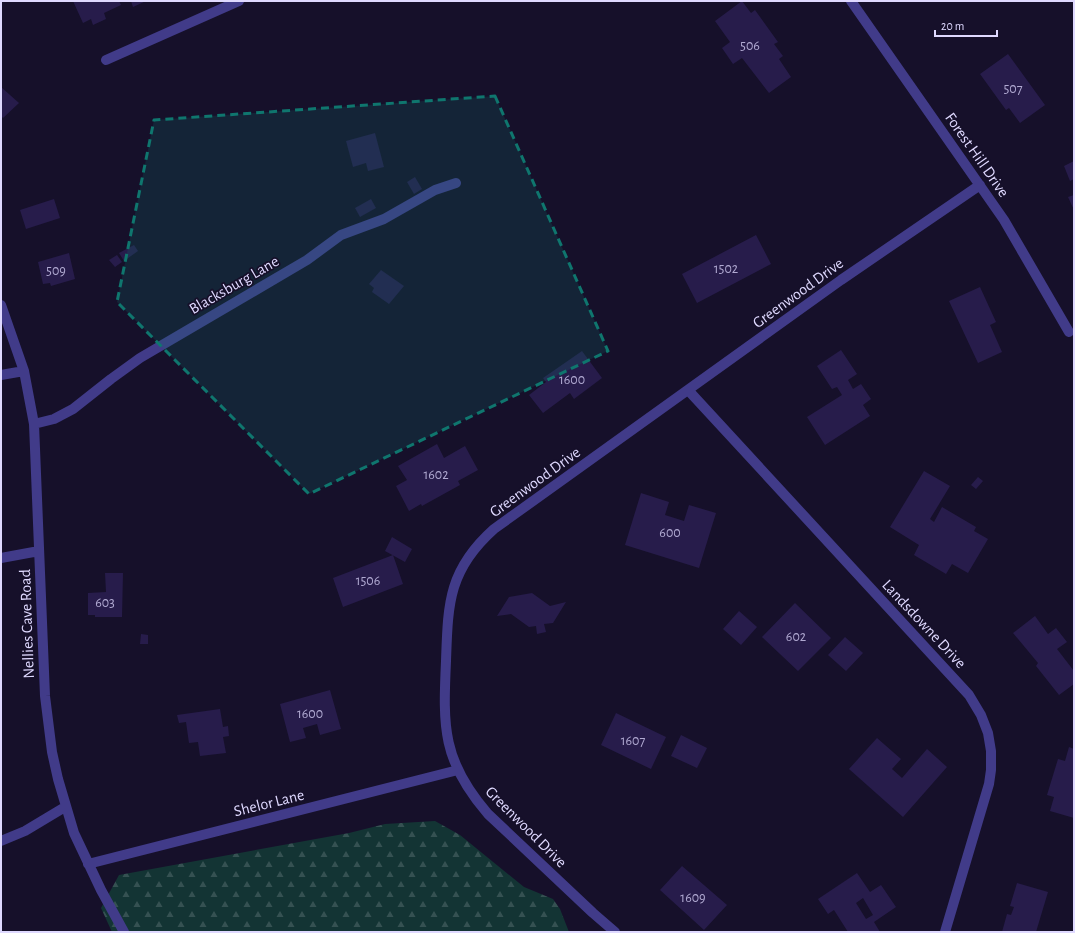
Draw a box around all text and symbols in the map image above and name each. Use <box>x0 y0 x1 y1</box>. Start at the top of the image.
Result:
scale bar <box>935 12 997 38</box>
text: 20 m <box>941 20 964 32</box>
house number: 506 <box>740 39 760 53</box>
house number: 507 <box>1003 82 1023 96</box>
street label: Forest Hill Drive <box>942 110 1012 200</box>
street label: Blacksburg Lane <box>186 253 282 317</box>
street label: Greenwood Drive <box>750 255 846 331</box>
house number: 1502 <box>714 262 738 276</box>
house number: 509 <box>46 264 66 278</box>
house number: 1600 <box>559 373 585 387</box>
street label: Greenwood Drive <box>487 444 583 520</box>
house number: 1602 <box>423 468 449 482</box>
house number: 600 <box>659 526 681 540</box>
street label: Nellies Cave Road <box>17 569 37 679</box>
house number: 1506 <box>356 574 380 588</box>
street label: Landsdowne Drive <box>879 577 969 671</box>
house number: 603 <box>95 596 115 610</box>
house number: 602 <box>786 630 806 644</box>
house number: 1600 <box>297 707 323 721</box>
house number: 1607 <box>621 734 645 748</box>
street label: Greenwood Drive <box>482 783 570 871</box>
street label: Shelor Lane <box>232 787 306 819</box>
house number: 1609 <box>680 891 706 905</box>

